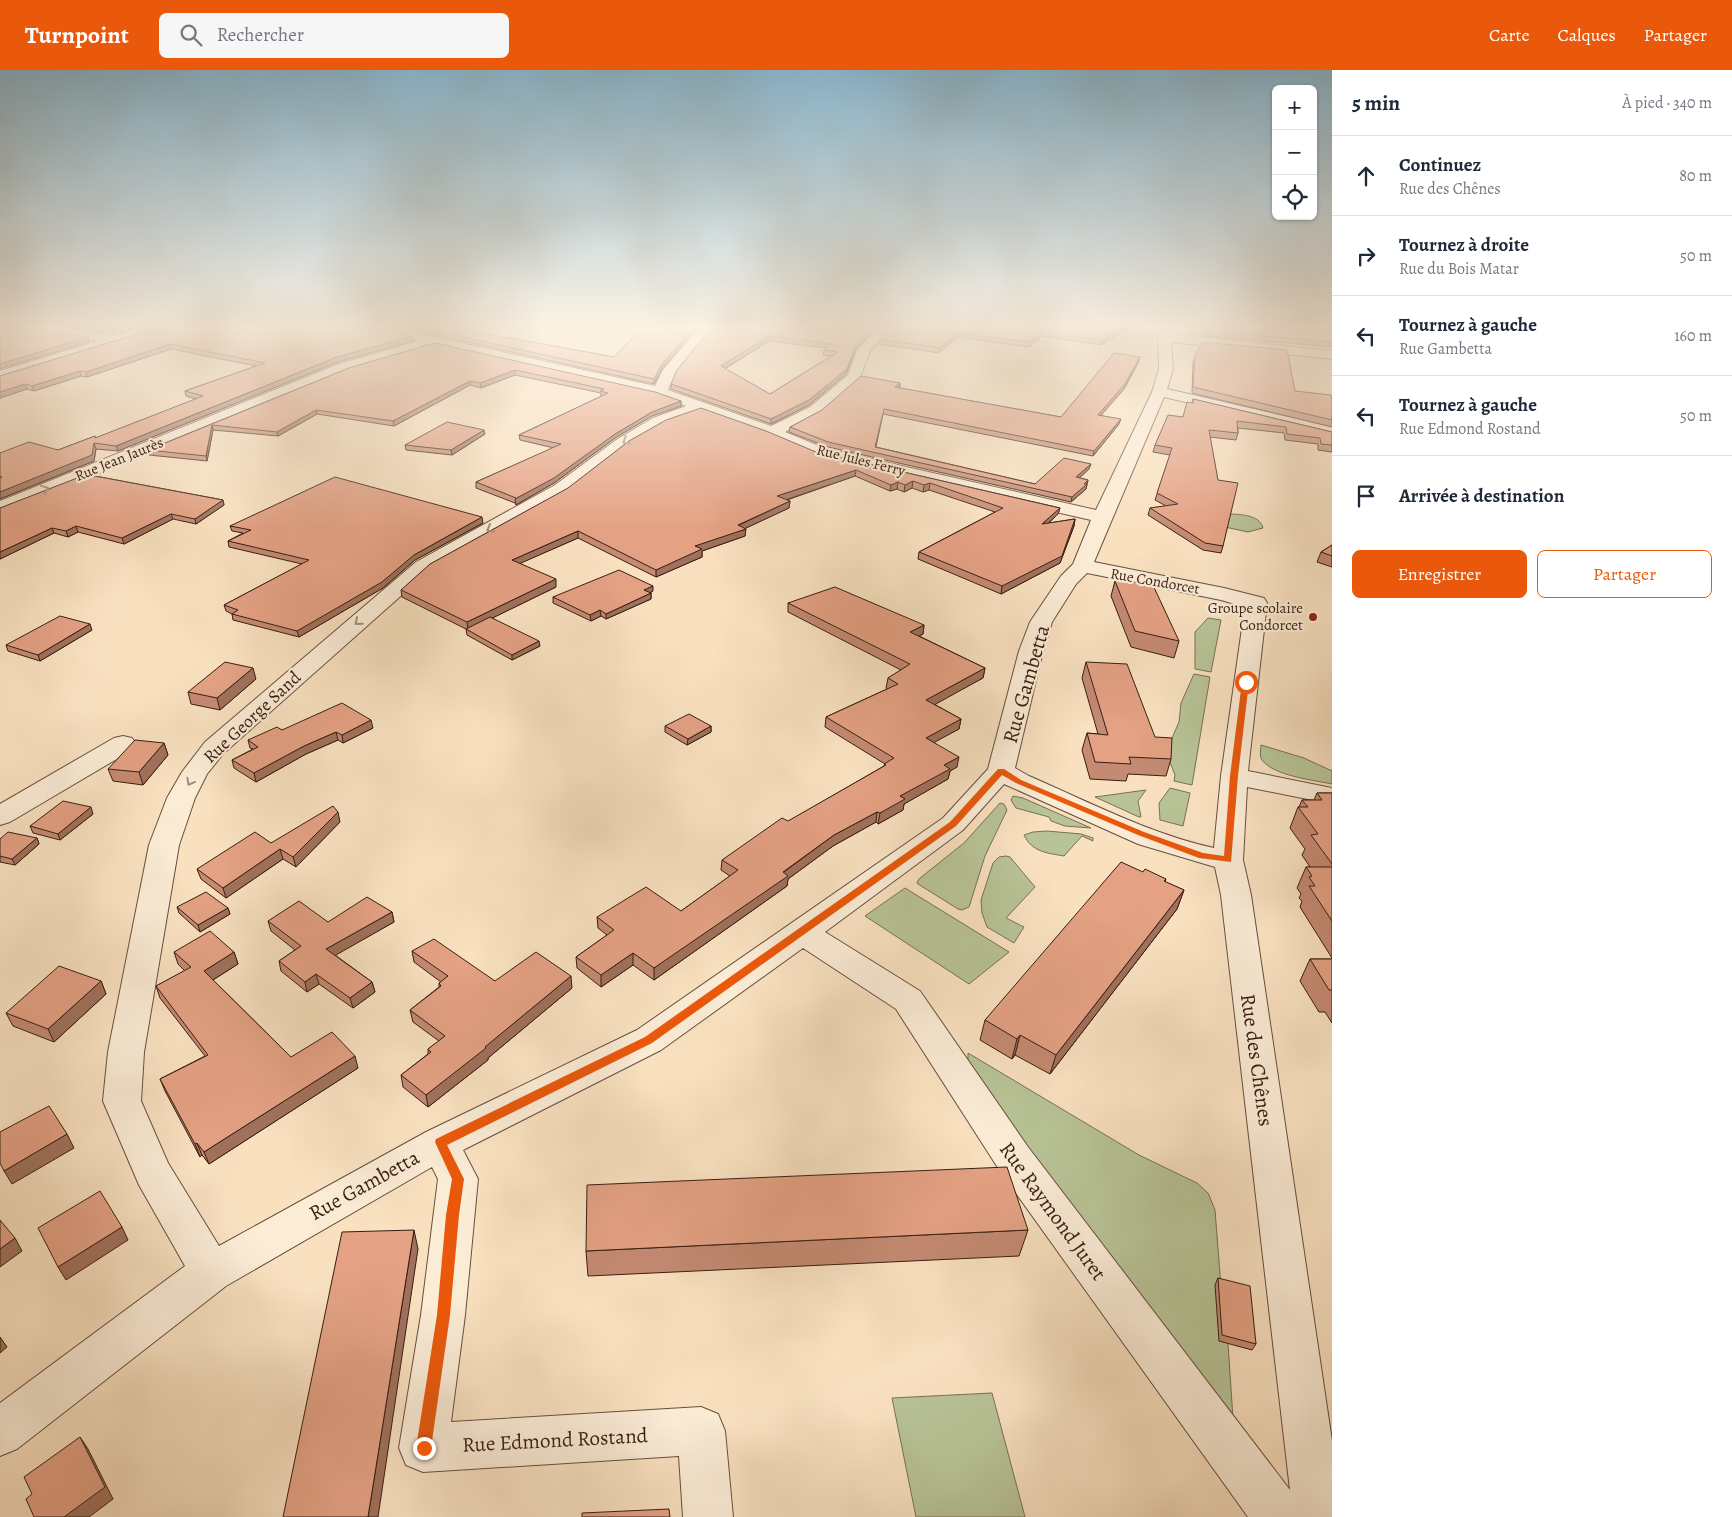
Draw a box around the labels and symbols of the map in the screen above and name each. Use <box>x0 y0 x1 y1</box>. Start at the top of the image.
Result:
street label: Rue Jean Jaurès <box>72 432 166 486</box>
one-way arrow <box>622 434 631 444</box>
street label: Rue Jules Ferry <box>815 439 908 481</box>
one-way arrow <box>40 485 49 496</box>
one-way arrow <box>486 522 495 532</box>
street label: Rue Condorcet <box>1109 563 1201 599</box>
place label: Groupe scolaire Condorcet <box>1208 598 1303 635</box>
marker: Groupe scolaire Condorcet <box>1307 611 1319 623</box>
one-way arrow <box>355 617 364 625</box>
street label: Rue Gambetta <box>996 621 1056 746</box>
street label: Rue George Sand <box>198 665 306 768</box>
route start <box>1235 671 1258 694</box>
one-way arrow <box>186 776 196 785</box>
street label: Rue des Chênes <box>1234 992 1280 1128</box>
street label: Rue Raymond Juret <box>993 1136 1113 1286</box>
street label: Rue Gambetta <box>304 1143 424 1227</box>
street label: Rue Edmond Rostand <box>462 1421 649 1459</box>
route end <box>413 1437 436 1460</box>

